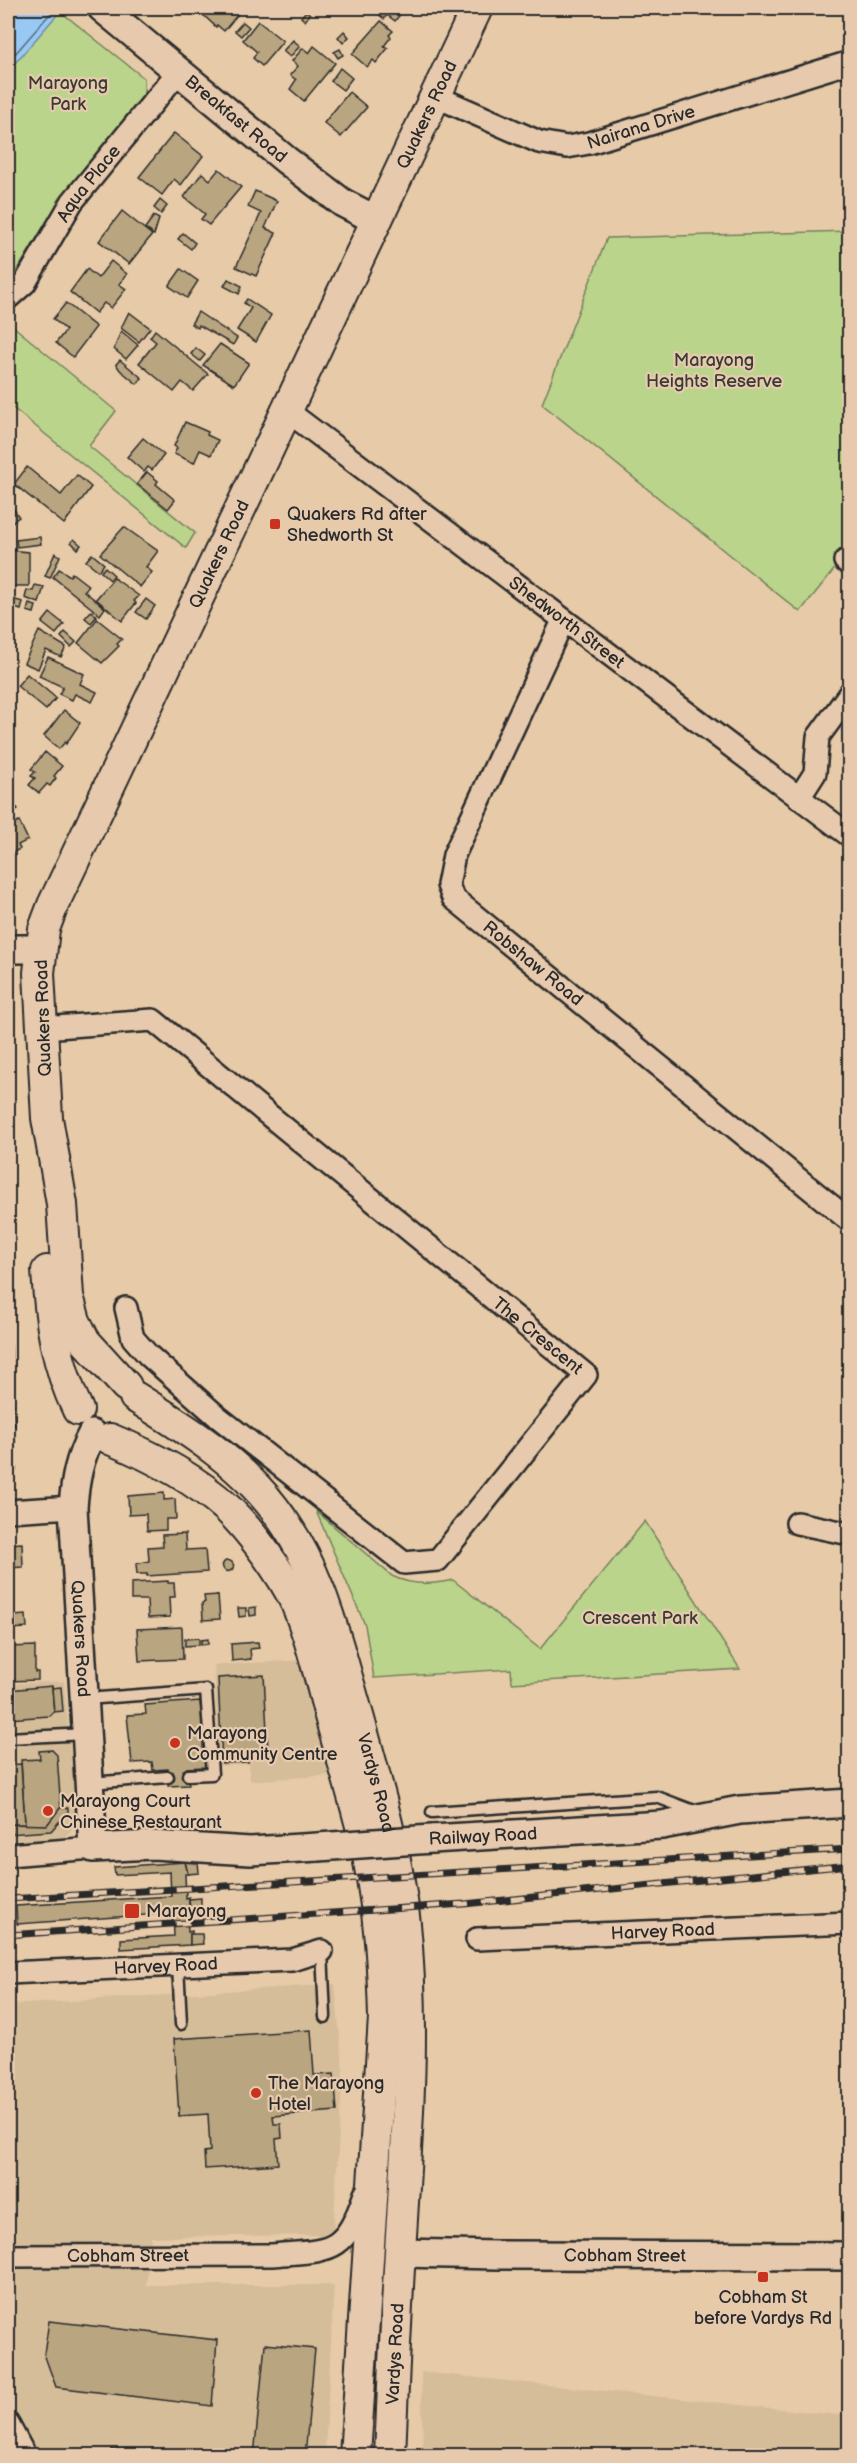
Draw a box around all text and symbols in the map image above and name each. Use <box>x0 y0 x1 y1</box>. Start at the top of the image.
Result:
street label: Quakers Road <box>392 57 462 172</box>
street label: Breakfast Road <box>180 71 291 167</box>
park label: Marayong Park <box>28 73 108 115</box>
street label: Nairana Drive <box>585 101 698 154</box>
street label: Aqua Place <box>53 141 125 226</box>
park label: Marayong Heights Reserve <box>646 350 782 392</box>
street label: Quakers Road <box>185 497 254 612</box>
place label: Quakers Rd after Shedworth St <box>287 504 427 546</box>
marker: Quakers Rd after Shedworth St <box>268 517 282 531</box>
street label: Shedworth Street <box>505 572 629 673</box>
street label: Robshaw Road <box>479 917 587 1011</box>
street label: Quakers Road <box>31 959 56 1077</box>
street label: The Crescent <box>488 1293 587 1379</box>
street label: Quakers Road <box>66 1580 94 1698</box>
park label: Crescent Park <box>582 1608 698 1629</box>
place label: Marayong Community Centre <box>187 1723 338 1765</box>
street label: Vardys Road <box>352 1731 399 1835</box>
marker: Marayong Community Centre <box>168 1736 182 1750</box>
place label: Marayong Court Chinese Restaurant <box>60 1791 222 1833</box>
marker: Marayong Court Chinese Restaurant <box>41 1804 55 1818</box>
street label: Railway Road <box>428 1823 538 1850</box>
place label: Marayong <box>146 1901 226 1922</box>
marker: Marayong <box>123 1902 141 1920</box>
street label: Harvey Road <box>610 1919 715 1944</box>
street label: Harvey Road <box>113 1953 218 1979</box>
place label: The Marayong Hotel <box>268 2073 384 2115</box>
marker: The Marayong Hotel <box>249 2086 263 2100</box>
street label: Cobham Street <box>67 2245 190 2267</box>
street label: Cobham Street <box>564 2245 687 2267</box>
marker: Cobham St before Vardys Rd <box>756 2270 770 2284</box>
place label: Cobham St before Vardys Rd <box>694 2287 832 2329</box>
street label: Vardys Road <box>382 2303 409 2405</box>

